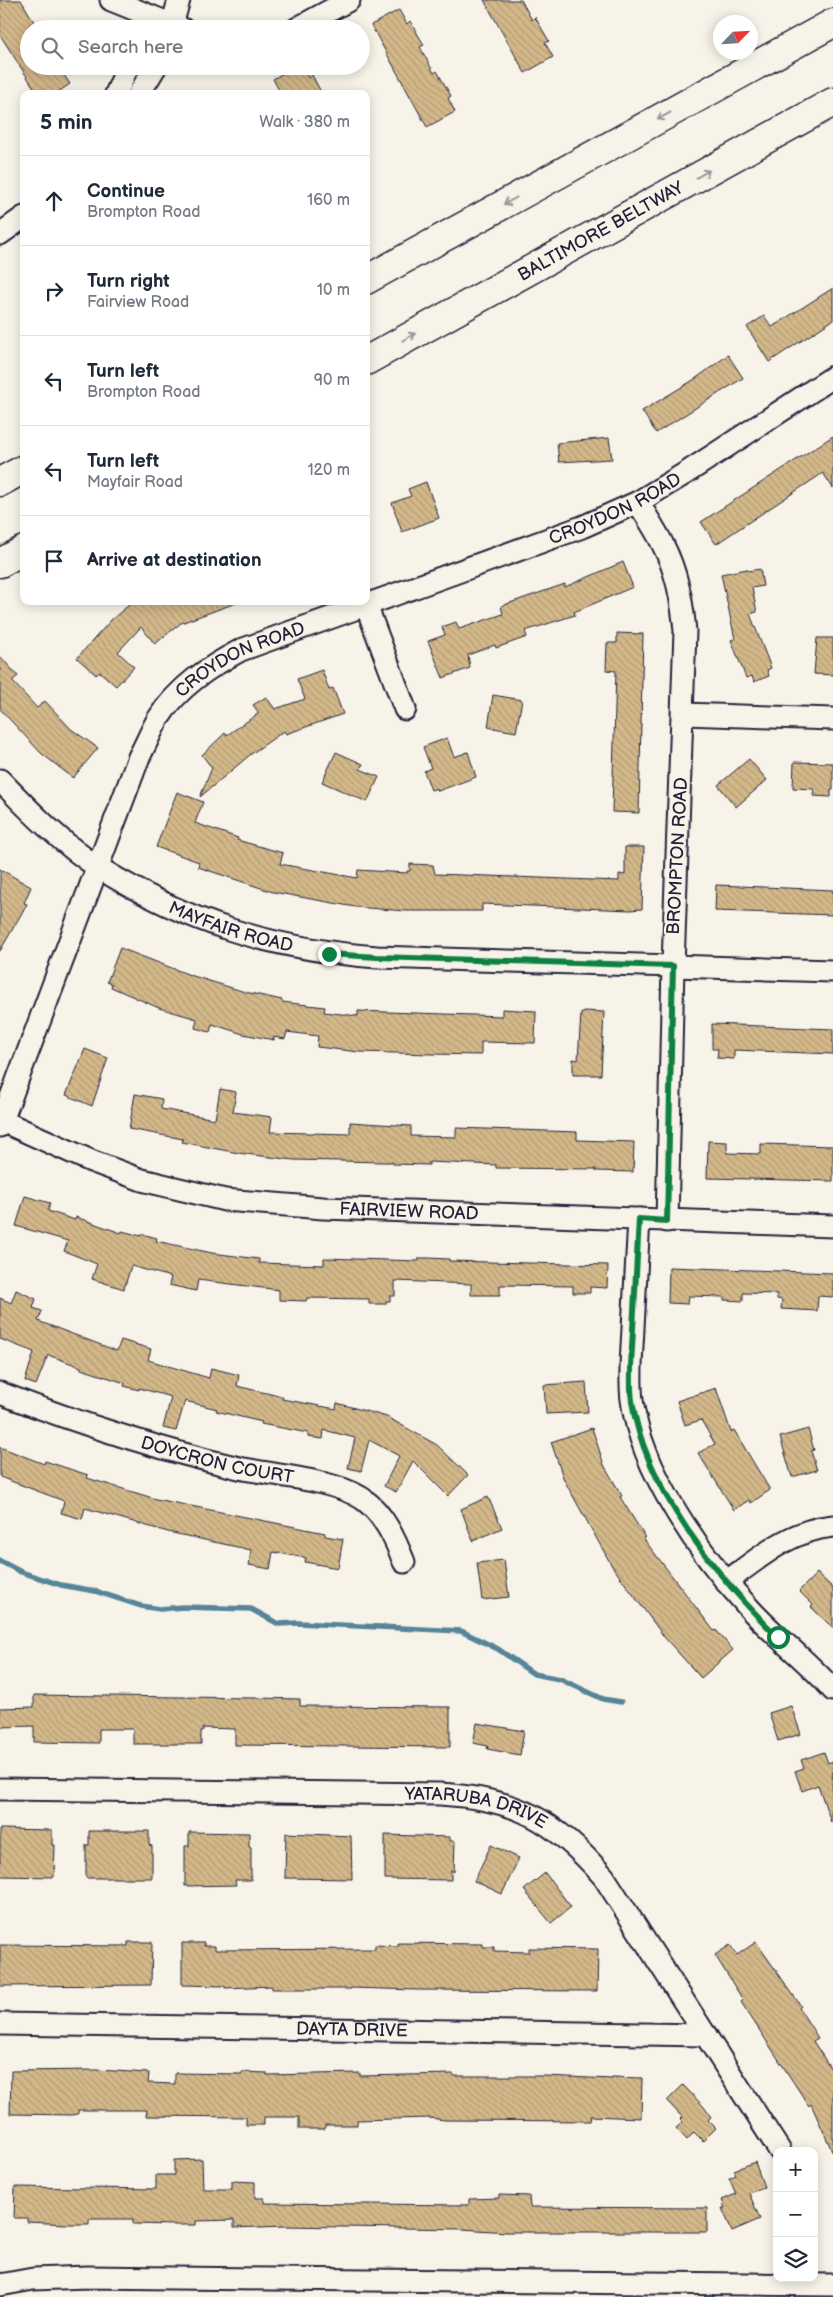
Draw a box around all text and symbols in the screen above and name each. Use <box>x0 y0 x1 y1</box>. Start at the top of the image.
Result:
north arrow <box>713 15 758 60</box>
search box <box>20 20 370 75</box>
icon: search <box>38 34 66 62</box>
text: Search here <box>78 36 183 59</box>
text: 5 min <box>40 110 93 135</box>
one-way arrow <box>657 111 672 121</box>
text: Walk · 380 m <box>259 113 350 132</box>
one-way arrow <box>696 169 711 179</box>
street label: BALTIMORE BELTWAY <box>514 177 688 286</box>
text: Continue <box>87 180 165 203</box>
icon: ahead <box>40 187 68 215</box>
text: 160 m <box>307 191 350 210</box>
one-way arrow <box>502 196 517 206</box>
text: Brompton Road <box>87 203 200 222</box>
text: Turn right <box>87 270 170 293</box>
icon: right <box>40 277 68 305</box>
text: 10 m <box>317 281 350 300</box>
text: Fairview Road <box>87 293 189 312</box>
one-way arrow <box>401 332 416 342</box>
text: Turn left <box>87 360 159 383</box>
icon: left <box>40 367 68 395</box>
text: 90 m <box>314 371 350 390</box>
text: Brompton Road <box>87 383 200 402</box>
text: Turn left <box>87 450 159 473</box>
icon: left <box>40 457 68 485</box>
text: 120 m <box>307 461 350 480</box>
street label: CROYDON ROAD <box>546 468 685 549</box>
text: Mayfair Road <box>87 473 183 492</box>
icon: arrive <box>40 547 68 575</box>
text: Arrive at destination <box>87 549 262 572</box>
street label: CROYDON ROAD <box>171 618 308 702</box>
street label: BROMPTON ROAD <box>663 777 692 935</box>
street label: MAYFAIR ROAD <box>165 897 295 957</box>
route end <box>318 943 341 966</box>
street label: FAIRVIEW ROAD <box>339 1199 479 1224</box>
street label: DOYCRON COURT <box>138 1432 296 1488</box>
route start <box>767 1626 790 1649</box>
street label: YATARUBA DRIVE <box>403 1784 551 1833</box>
street label: DAYTA DRIVE <box>296 2019 408 2041</box>
map controls <box>773 2147 818 2282</box>
button: + <box>773 2147 818 2192</box>
button: − <box>773 2192 818 2237</box>
button: layers <box>773 2237 818 2282</box>

